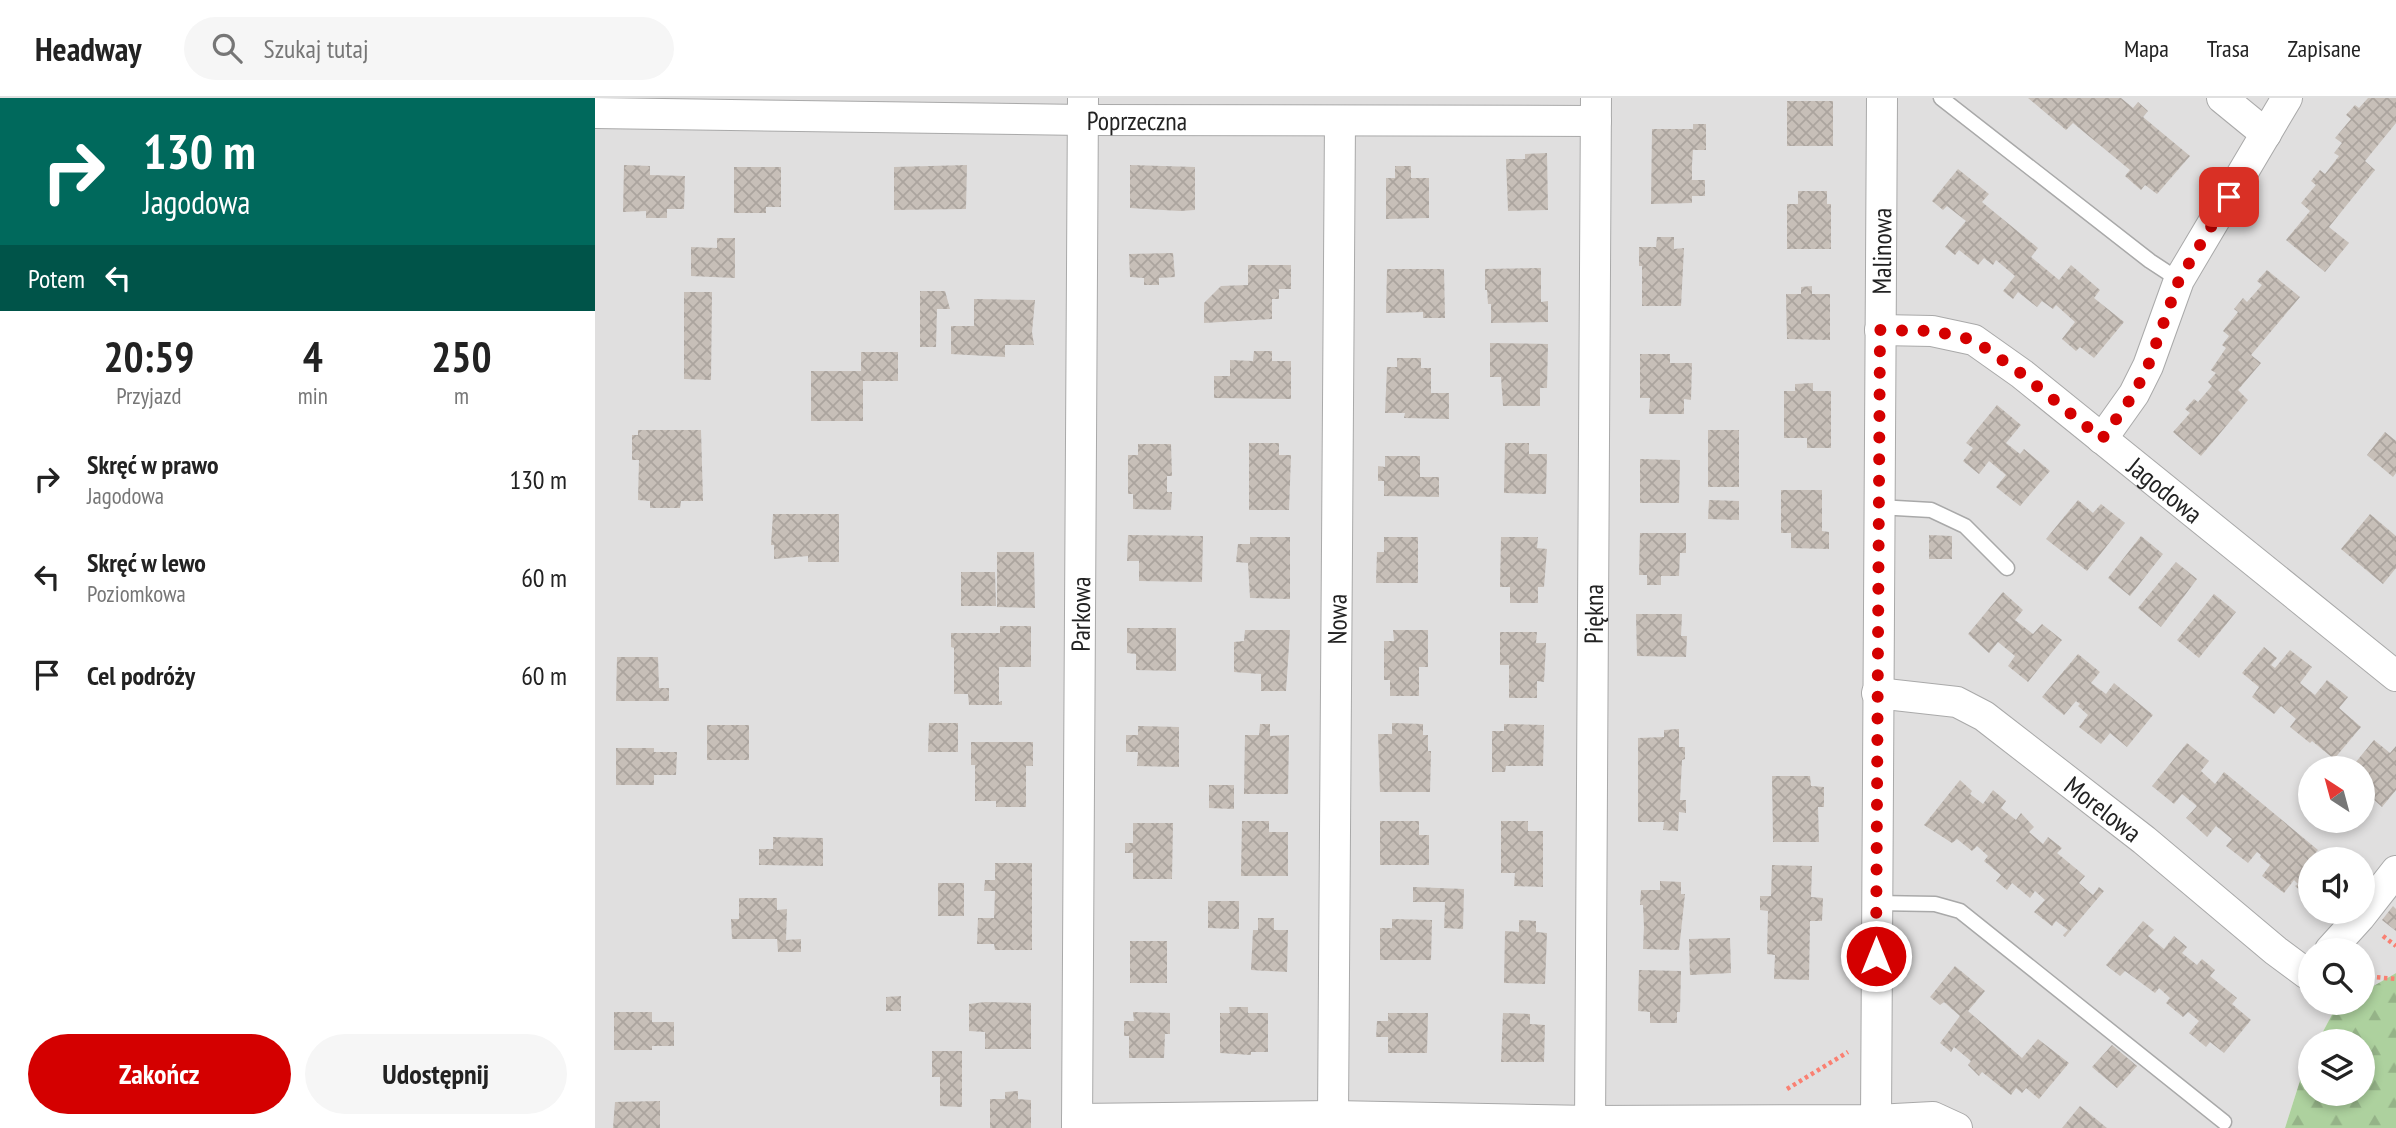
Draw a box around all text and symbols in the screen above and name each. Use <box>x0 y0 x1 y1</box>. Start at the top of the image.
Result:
search box <box>184 17 674 80</box>
text: Headway <box>35 27 142 70</box>
icon: search <box>208 29 246 67</box>
text: Szukaj tutaj <box>264 32 368 65</box>
text: Mapa <box>2124 33 2169 64</box>
text: Trasa <box>2207 33 2249 64</box>
text: Zapisane <box>2287 33 2361 64</box>
street label: Poprzeczna <box>1087 104 1187 137</box>
text: 130 m <box>143 119 256 183</box>
icon: right <box>28 126 119 217</box>
pin <box>2199 167 2259 227</box>
icon: arrive <box>2210 178 2248 216</box>
text: Jagodowa <box>143 181 250 223</box>
street label: Malinowa <box>1864 208 1898 295</box>
icon: left <box>99 259 137 297</box>
text: Potem <box>28 262 85 295</box>
text: 20:59 <box>103 329 194 384</box>
text: 4 <box>303 329 323 384</box>
text: 250 <box>431 329 492 384</box>
text: Przyjazd <box>116 381 182 410</box>
text: min <box>298 381 328 410</box>
text: m <box>454 381 469 410</box>
text: Skręć w prawo <box>87 448 218 481</box>
street label: Jagodowa <box>2120 449 2210 530</box>
icon: right <box>28 460 66 498</box>
text: 130 m <box>509 463 567 496</box>
text: Jagodowa <box>87 481 164 510</box>
text: Skręć w lewo <box>87 546 206 579</box>
icon: left <box>28 558 66 596</box>
text: 60 m <box>521 561 567 594</box>
street label: Parkowa <box>1063 576 1097 652</box>
text: Poziomkowa <box>87 579 186 608</box>
street label: Piękna <box>1576 584 1610 644</box>
street label: Nowa <box>1320 594 1353 645</box>
icon: arrive <box>28 656 66 694</box>
text: Cel podróży <box>87 659 195 692</box>
text: 60 m <box>521 659 567 692</box>
north arrow <box>2298 756 2375 833</box>
map controls <box>2298 756 2375 1106</box>
street label: Morelowa <box>2058 768 2148 849</box>
button: sound <box>2298 847 2375 924</box>
position arrow <box>1839 919 1913 993</box>
button: search <box>2298 938 2375 1015</box>
button: layers <box>2298 1029 2375 1106</box>
button: Zakończ <box>28 1034 291 1114</box>
button: Udostępnij <box>305 1034 567 1114</box>

